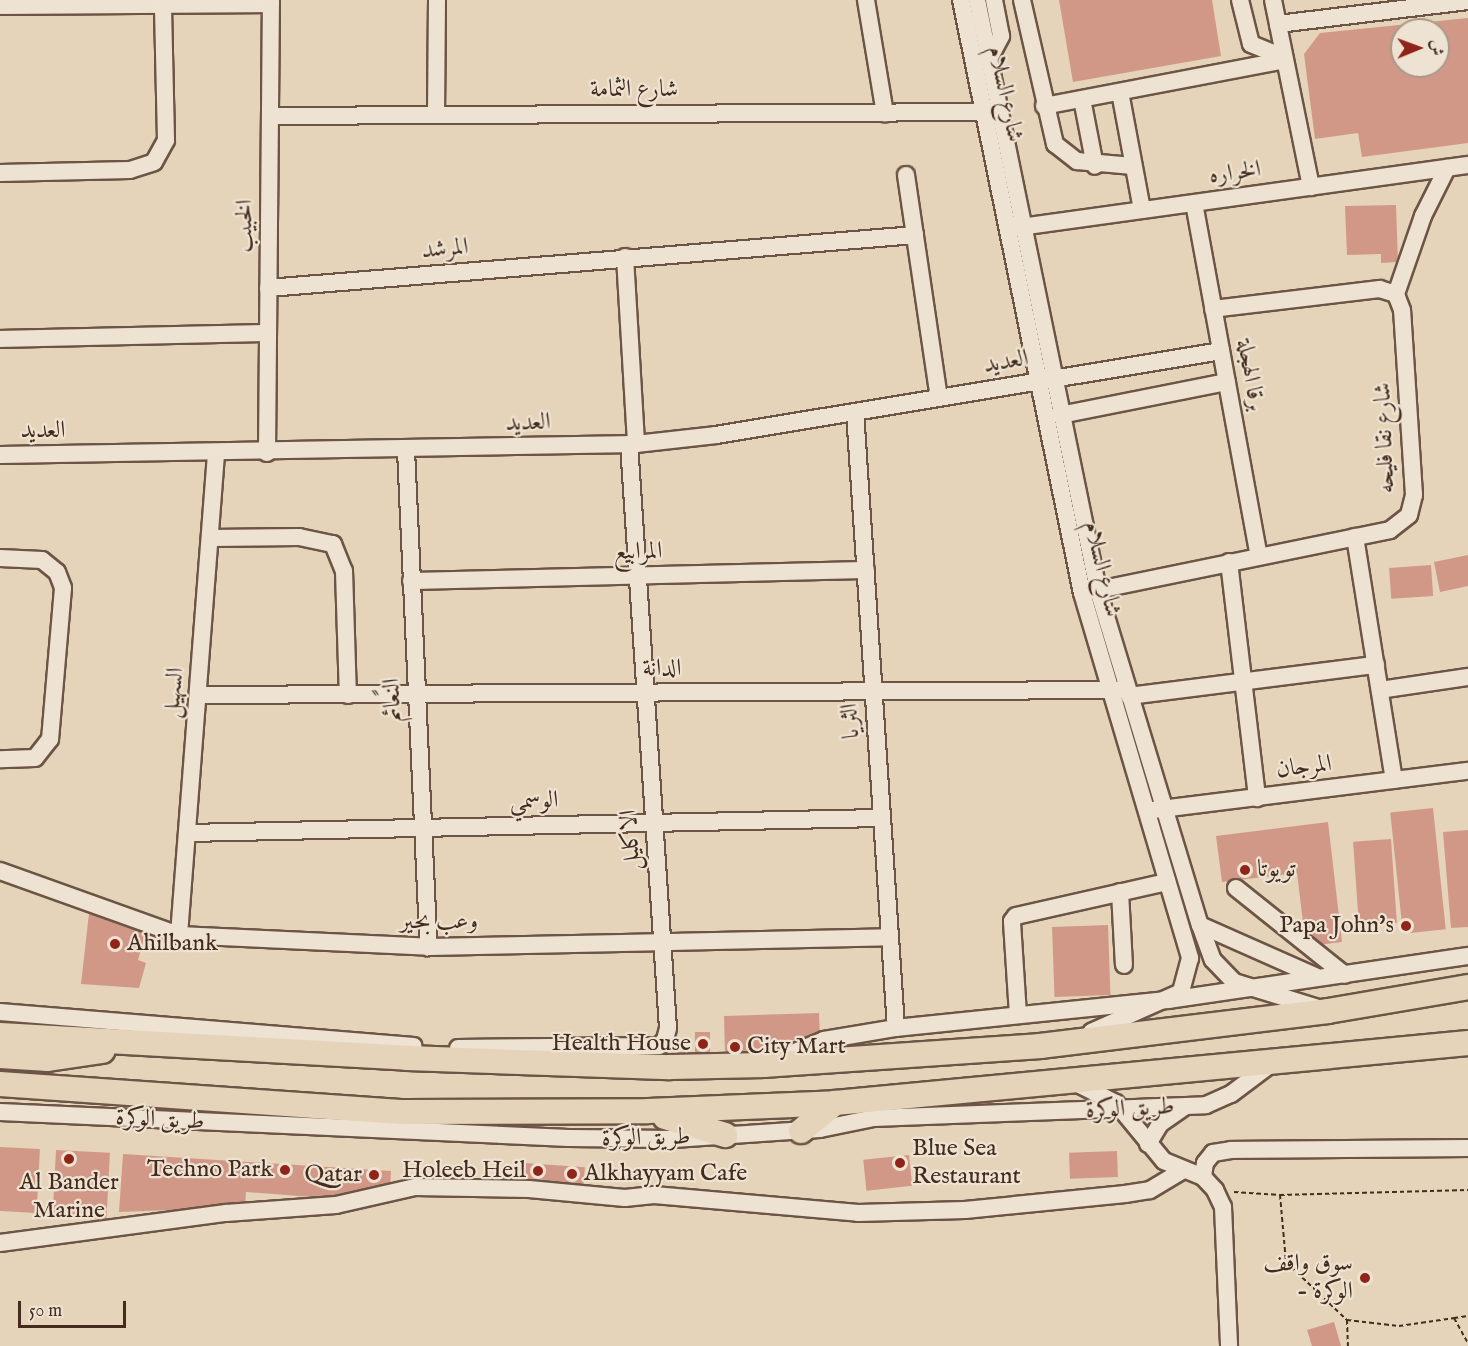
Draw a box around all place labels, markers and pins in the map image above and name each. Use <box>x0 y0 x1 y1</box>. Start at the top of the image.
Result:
place label: تويوتا <box>1257 856 1296 884</box>
marker: تويوتا <box>1238 863 1252 877</box>
place label: Papa John's <box>1279 912 1394 940</box>
marker: Papa John's <box>1399 919 1413 933</box>
place label: Ahilbank <box>127 930 218 958</box>
marker: Ahilbank <box>108 937 122 951</box>
place label: Health House <box>552 1030 691 1058</box>
place label: City Mart <box>747 1033 846 1061</box>
marker: Health House <box>696 1037 710 1051</box>
marker: City Mart <box>728 1040 742 1054</box>
place label: Blue Sea Restaurant <box>912 1135 1021 1191</box>
marker: Al Bander Marine <box>62 1152 76 1166</box>
place label: Techno Park <box>147 1156 273 1184</box>
marker: Blue Sea Restaurant <box>893 1156 907 1170</box>
place label: Holeeb Heil <box>402 1157 526 1185</box>
place label: Alkhayyam Cafe <box>584 1160 747 1188</box>
place label: Qatar <box>305 1161 362 1189</box>
marker: Techno Park <box>278 1163 292 1177</box>
marker: Holeeb Heil <box>531 1164 545 1178</box>
marker: Alkhayyam Cafe <box>565 1167 579 1181</box>
marker: Qatar <box>367 1168 381 1182</box>
place label: Al Bander Marine <box>19 1169 119 1225</box>
place label: سوق واقف - الوكرة <box>1263 1250 1353 1306</box>
marker: سوق واقف - الوكرة <box>1358 1271 1372 1285</box>

